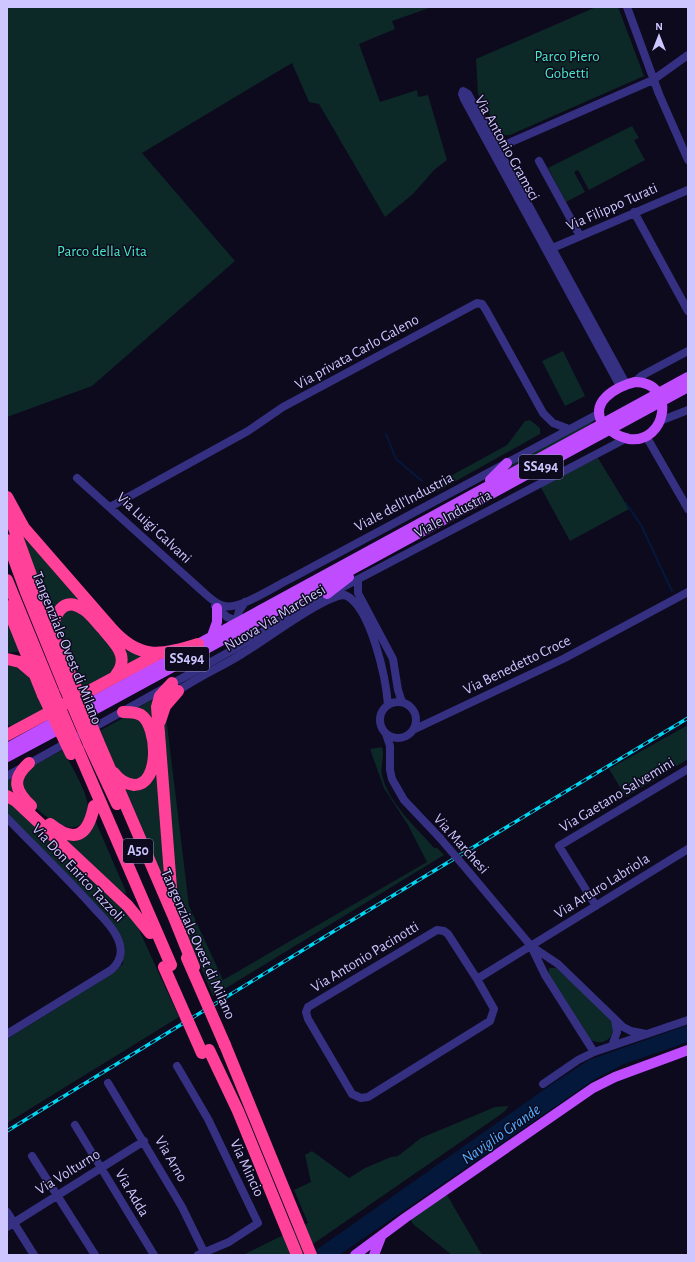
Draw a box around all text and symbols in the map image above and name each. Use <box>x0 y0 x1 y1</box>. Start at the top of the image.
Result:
north arrow <box>639 16 679 56</box>
text: N <box>655 21 663 32</box>
park label: Parco Piero Gobetti <box>534 49 600 81</box>
street label: Via Antonio Gramsci <box>472 93 542 203</box>
street label: Via Filippo Turati <box>564 180 660 234</box>
park label: Parco della Vita <box>57 244 147 259</box>
street label: Via privata Carlo Galeno <box>293 312 421 392</box>
road number: SS494 <box>519 455 563 479</box>
street label: Viale dell'Industria <box>352 470 456 534</box>
street label: Viale Industria <box>412 487 494 541</box>
street label: Via Luigi Galvani <box>114 490 194 566</box>
street label: Tangenziale Ovest di Milano <box>30 570 104 726</box>
street label: Nuova Via Marchesi <box>222 582 328 654</box>
street label: Via Benedetto Croce <box>461 633 573 697</box>
road number: SS494 <box>165 647 209 671</box>
street label: Via Gaetano Salvemini <box>557 755 677 835</box>
street label: Via Marchesi <box>431 811 491 877</box>
street label: Via Don Enrico Tazzoli <box>29 821 127 925</box>
road number: A50 <box>123 839 153 863</box>
street label: Via Arturo Labriola <box>552 851 652 921</box>
street label: Tangenziale Ovest di Milano <box>158 866 238 1022</box>
street label: Via Antonio Pacinotti <box>309 919 421 995</box>
water label: Naviglio Grande <box>459 1101 543 1167</box>
street label: Via Arno <box>152 1134 190 1184</box>
street label: Via Mincio <box>227 1137 267 1199</box>
street label: Via Volturno <box>33 1146 103 1198</box>
street label: Via Adda <box>112 1167 152 1219</box>

